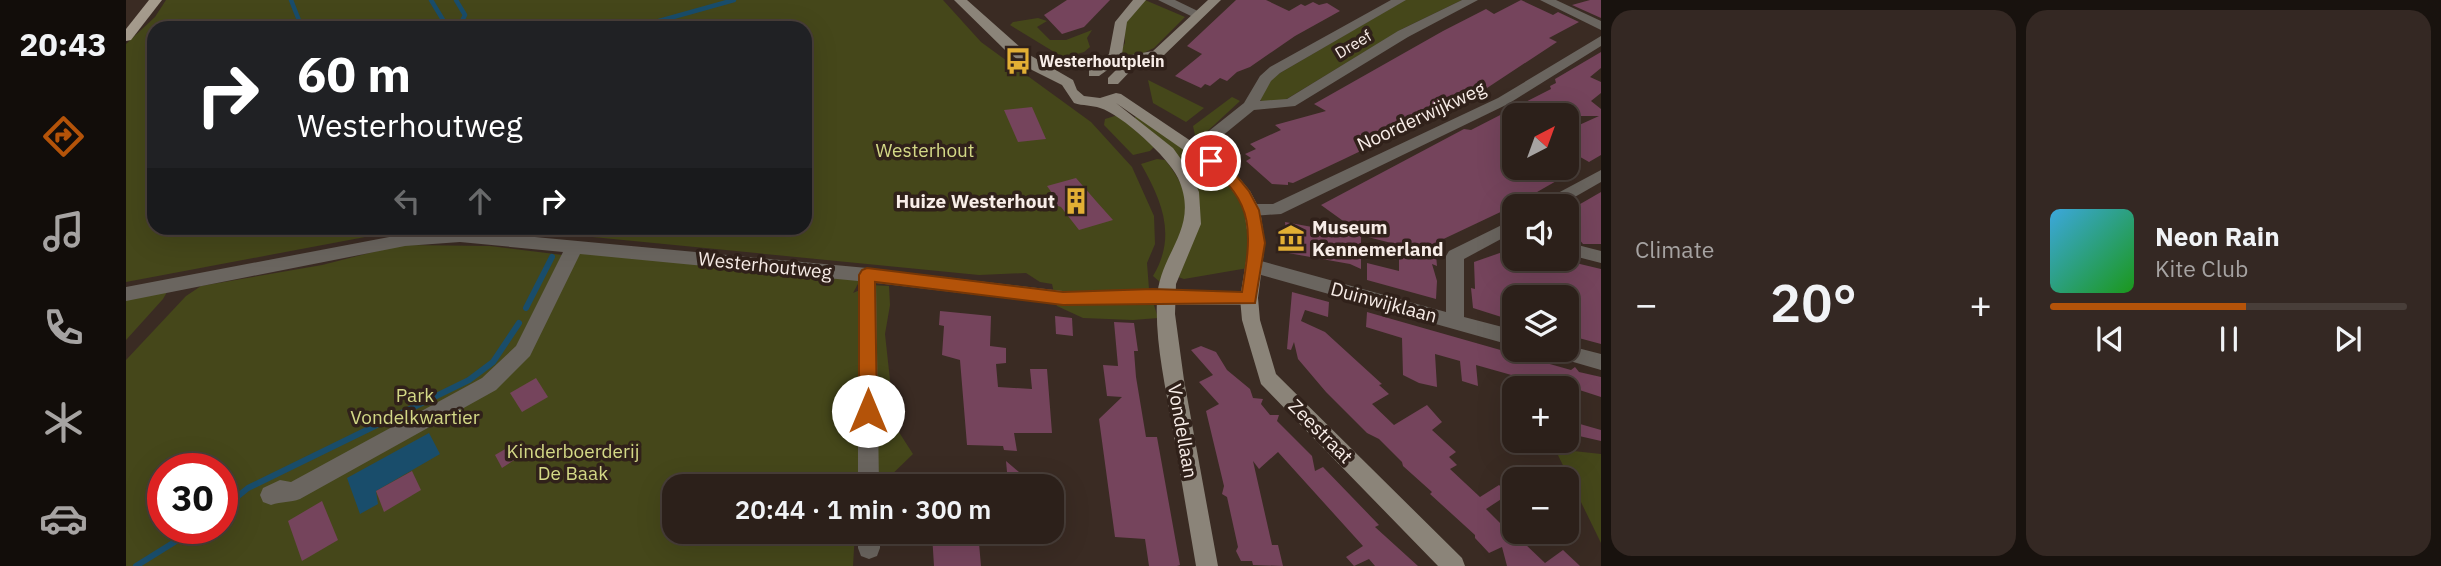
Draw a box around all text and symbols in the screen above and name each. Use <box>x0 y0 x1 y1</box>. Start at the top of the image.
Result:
text: 20:43 <box>19 23 107 65</box>
street label: Dreef <box>1331 25 1375 63</box>
text: 60 m <box>297 42 411 105</box>
bus stop icon: Westerhoutplein <box>1003 46 1033 76</box>
icon: right <box>182 49 273 140</box>
place label: Westerhoutplein <box>1039 51 1165 71</box>
street label: Noorderwijkweg <box>1353 76 1489 156</box>
north arrow <box>1502 103 1578 180</box>
map controls <box>1502 103 1579 544</box>
text: Westerhoutweg <box>297 104 523 146</box>
icon: directions <box>39 112 88 161</box>
pin <box>1181 131 1241 191</box>
park label: Westerhout <box>875 138 975 162</box>
icon: arrive <box>1192 142 1230 180</box>
icon: left <box>388 182 426 220</box>
icon: ahead <box>461 182 499 220</box>
icon: right <box>534 182 572 220</box>
building icon: Huize Westerhout <box>1061 186 1091 216</box>
place label: Huize Westerhout <box>895 189 1055 213</box>
button: sound <box>1502 194 1579 271</box>
icon: music <box>39 207 88 256</box>
place label: Museum Kennemerland <box>1312 215 1444 261</box>
text: Neon Rain <box>2155 219 2280 253</box>
museum icon: Museum Kennemerland <box>1276 223 1306 253</box>
text: Climate <box>1635 234 1714 264</box>
street label: Westerhoutweg <box>697 246 833 284</box>
text: Kite Club <box>2155 253 2248 283</box>
text: 20° <box>1770 269 1857 336</box>
street label: Duinwijklaan <box>1328 276 1440 328</box>
text: − <box>1635 279 1658 328</box>
text: + <box>1969 279 1992 328</box>
button: layers <box>1502 285 1579 362</box>
icon: phone <box>39 303 88 352</box>
icon: previous <box>2091 320 2129 358</box>
icon: pause <box>2210 320 2248 358</box>
icon: next <box>2329 320 2367 358</box>
position arrow <box>831 374 905 448</box>
button: + <box>1502 376 1579 453</box>
street label: Vondellaan <box>1163 382 1203 480</box>
park label: Park Vondelkwartier <box>350 383 480 429</box>
street label: Zeestraat <box>1284 394 1358 468</box>
icon: climate <box>39 398 88 447</box>
park label: Kinderboerderij De Baak <box>507 439 639 485</box>
speed limit sign: 30 <box>147 453 238 544</box>
button: − <box>1502 467 1579 544</box>
text: 20:44 · 1 min · 300 m <box>735 492 991 526</box>
icon: car <box>39 494 88 543</box>

